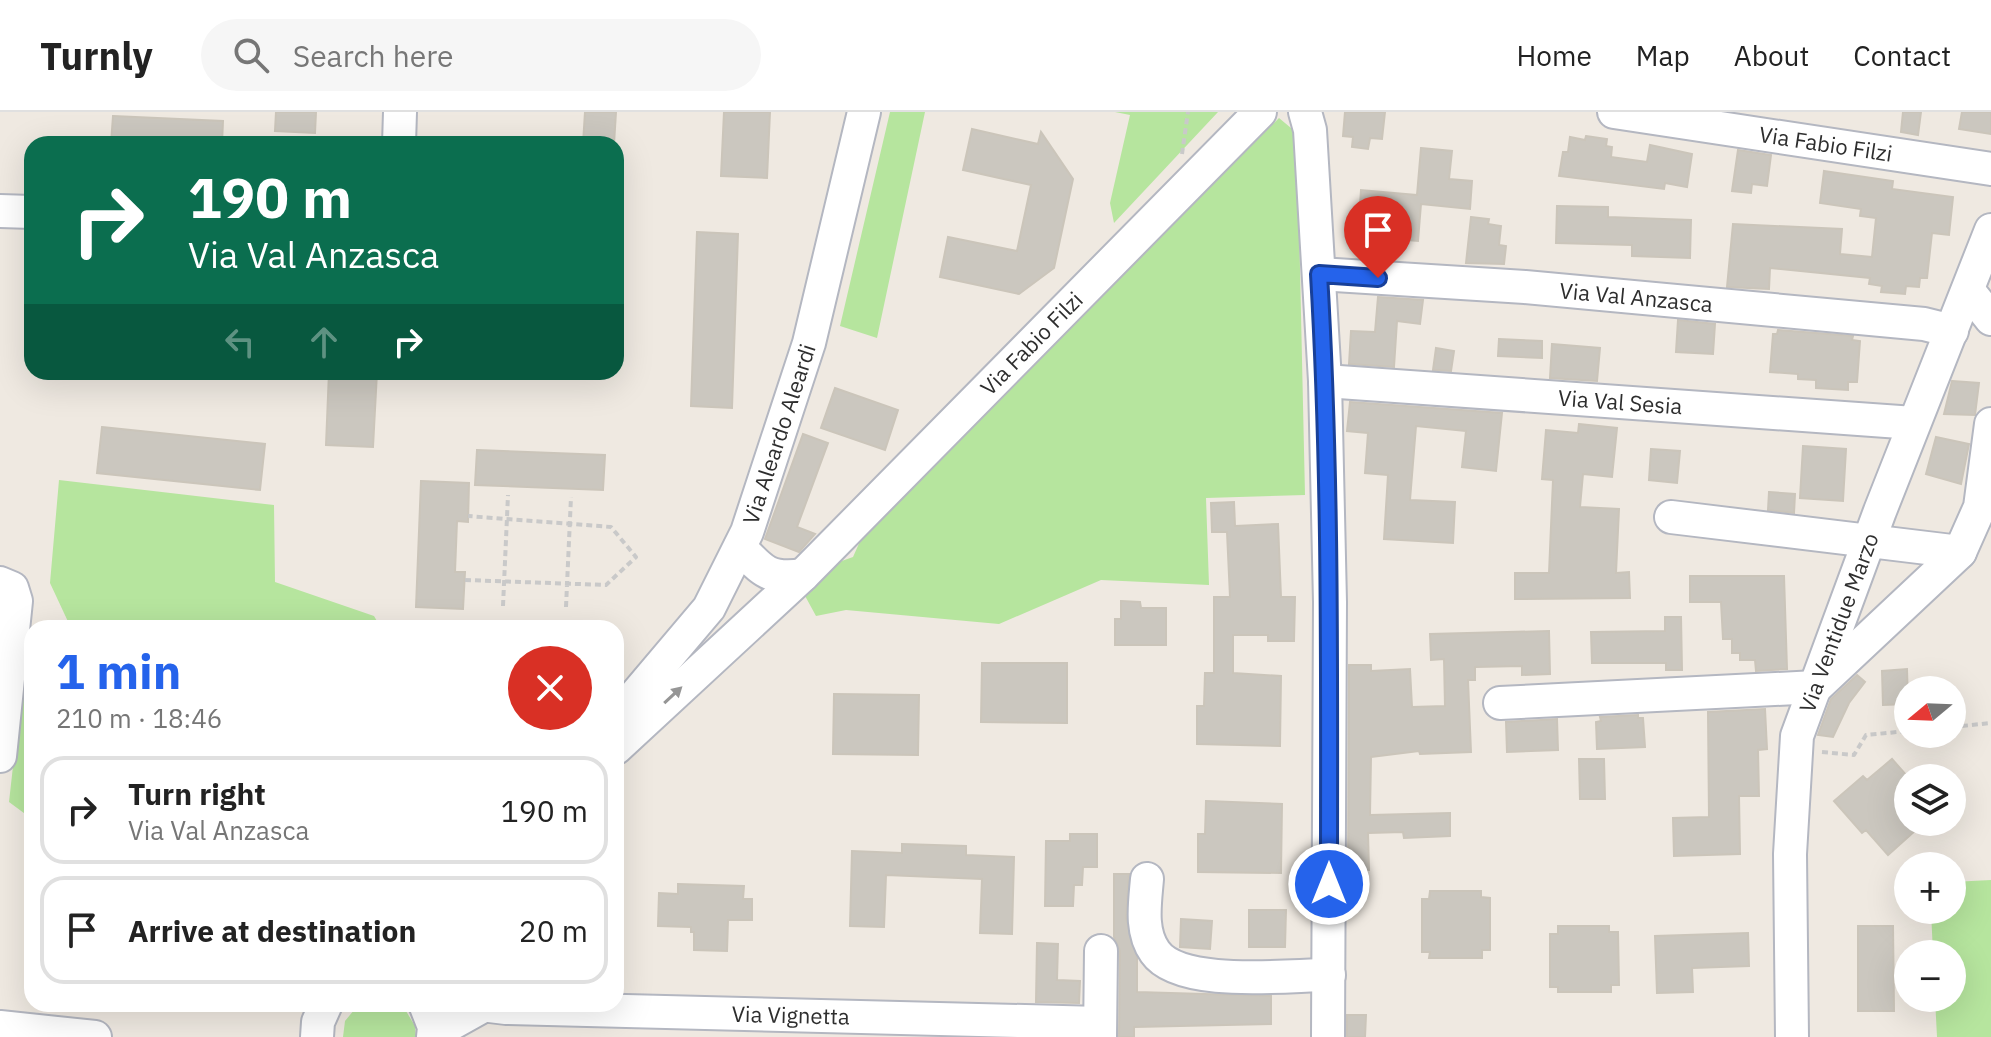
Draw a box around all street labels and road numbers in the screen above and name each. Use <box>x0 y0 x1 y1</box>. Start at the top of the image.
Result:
street label: Via Fabio Filzi <box>1757 119 1894 168</box>
street label: Via Val Anzasca <box>1558 275 1714 318</box>
street label: Via Fabio Filzi <box>974 285 1089 401</box>
street label: Via Aleardo Aleardi <box>736 340 822 528</box>
street label: Via Val Sesia <box>1557 383 1684 420</box>
street label: Via Ventidue Marzo <box>1792 529 1885 716</box>
street label: Via Vignetta <box>731 999 850 1031</box>

